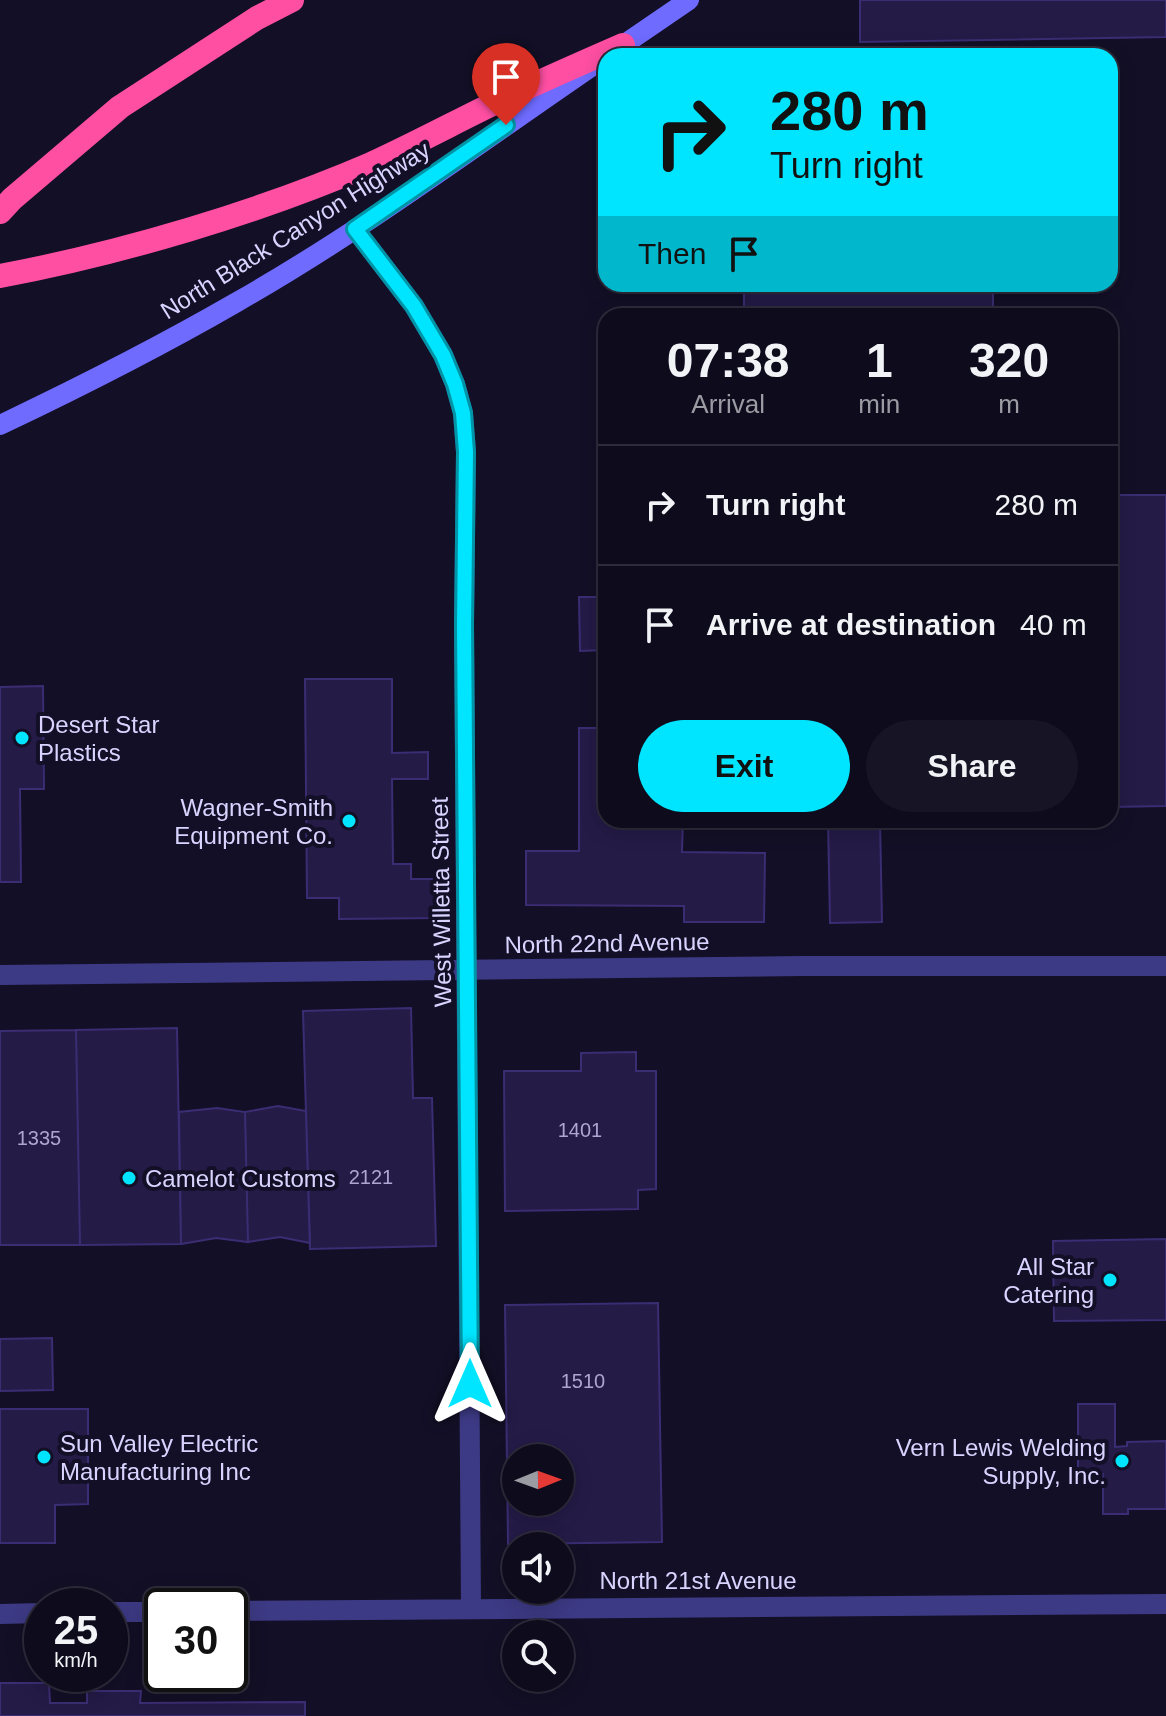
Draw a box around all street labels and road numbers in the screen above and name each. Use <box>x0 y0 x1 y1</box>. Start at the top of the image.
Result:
street label: North Black Canyon Highway <box>155 136 435 324</box>
street label: West Willetta Street <box>426 796 456 1007</box>
street label: North 22nd Avenue <box>504 928 710 958</box>
street label: North 21st Avenue <box>599 1567 797 1594</box>

